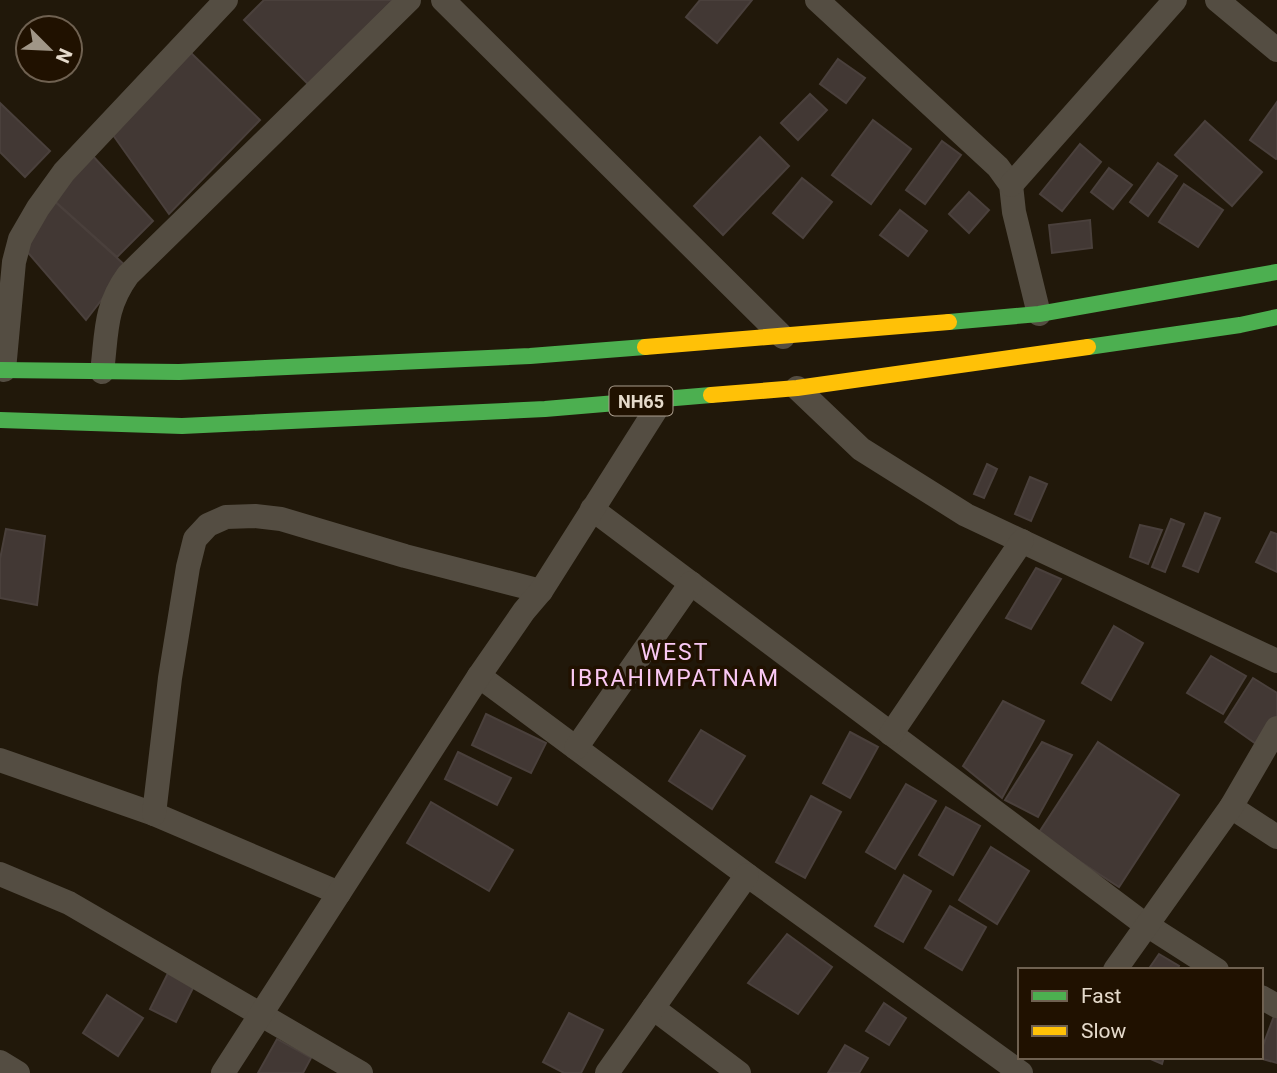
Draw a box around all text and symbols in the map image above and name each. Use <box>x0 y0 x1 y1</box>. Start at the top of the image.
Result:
north arrow <box>14 14 84 84</box>
text: N <box>51 45 77 67</box>
road number: NH65 <box>610 386 672 416</box>
district label: WEST IBRAHIMPATNAM <box>570 639 780 692</box>
legend <box>1018 968 1263 1059</box>
text: Fast <box>1081 984 1122 1008</box>
text: Slow <box>1081 1019 1127 1043</box>

